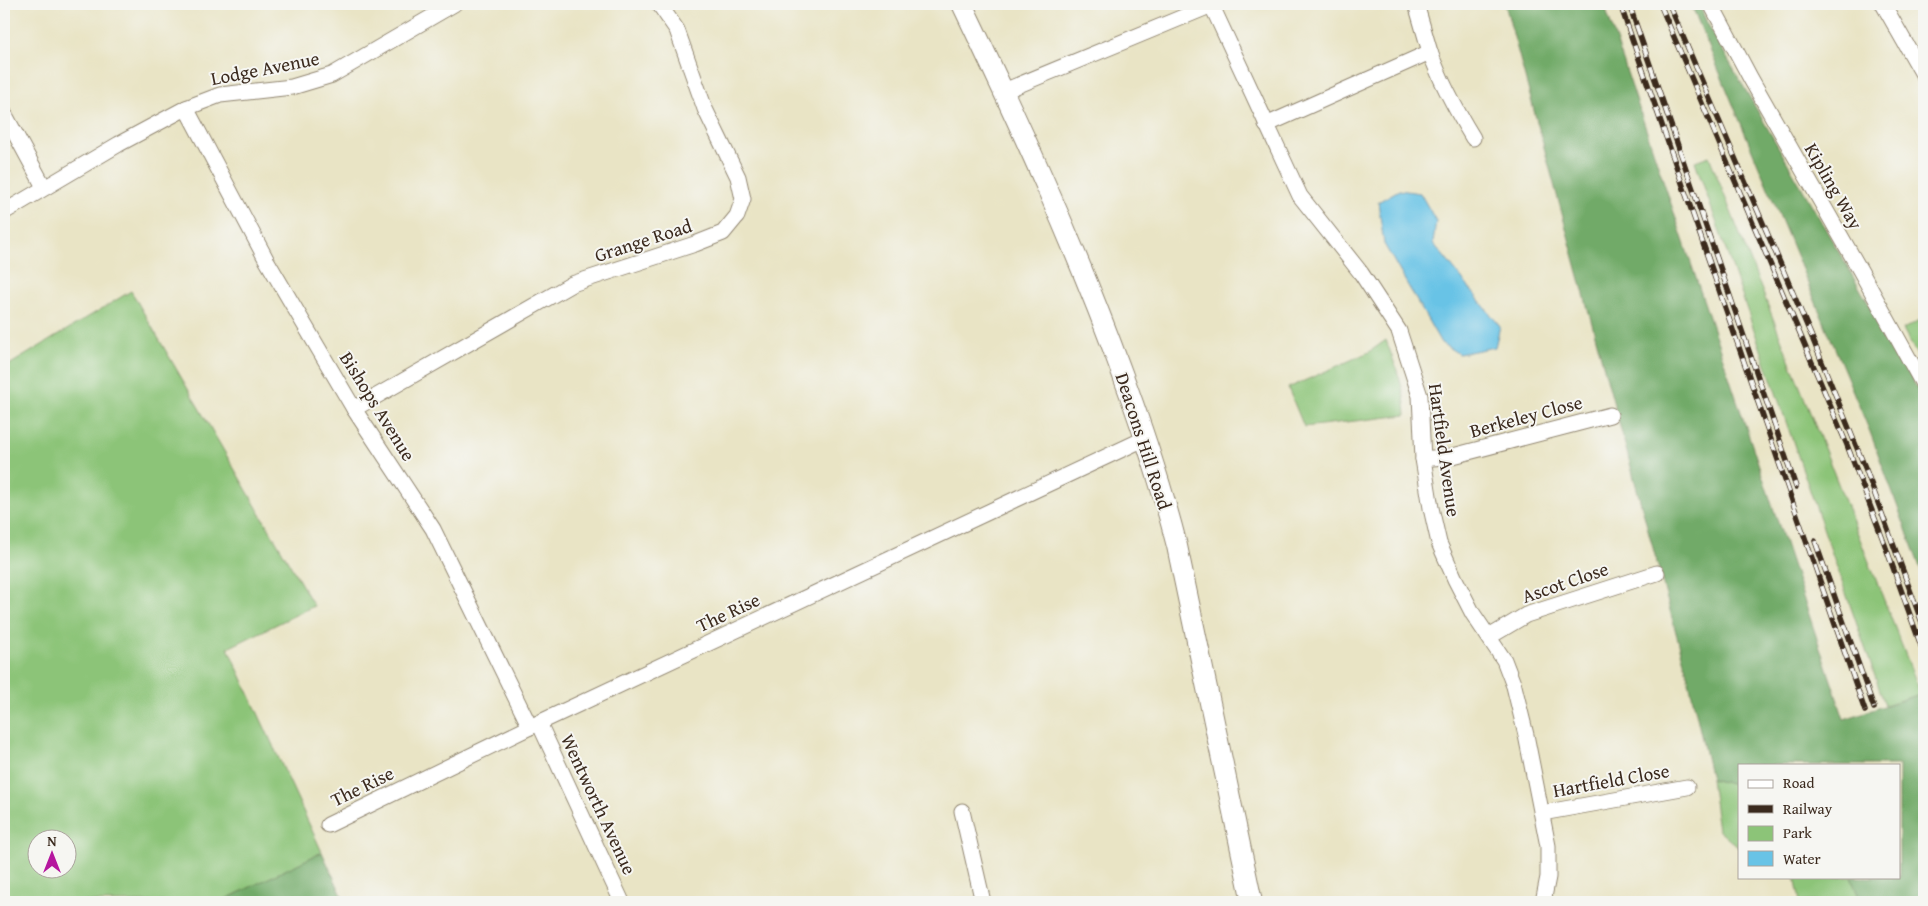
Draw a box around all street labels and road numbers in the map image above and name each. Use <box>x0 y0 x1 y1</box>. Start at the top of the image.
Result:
street label: Lodge Avenue <box>208 44 322 92</box>
street label: Kipling Way <box>1798 138 1870 235</box>
street label: Grange Road <box>591 211 696 269</box>
street label: Bishops Avenue <box>333 346 423 466</box>
street label: Deacons Hill Road <box>1109 369 1180 514</box>
street label: Hartfield Avenue <box>1422 381 1468 519</box>
street label: Berkeley Close <box>1467 388 1585 444</box>
street label: Ascot Close <box>1518 554 1612 610</box>
street label: The Rise <box>692 585 764 639</box>
street label: Wentworth Avenue <box>554 729 644 879</box>
street label: Hartfield Close <box>1550 756 1672 804</box>
street label: The Rise <box>326 759 398 813</box>

